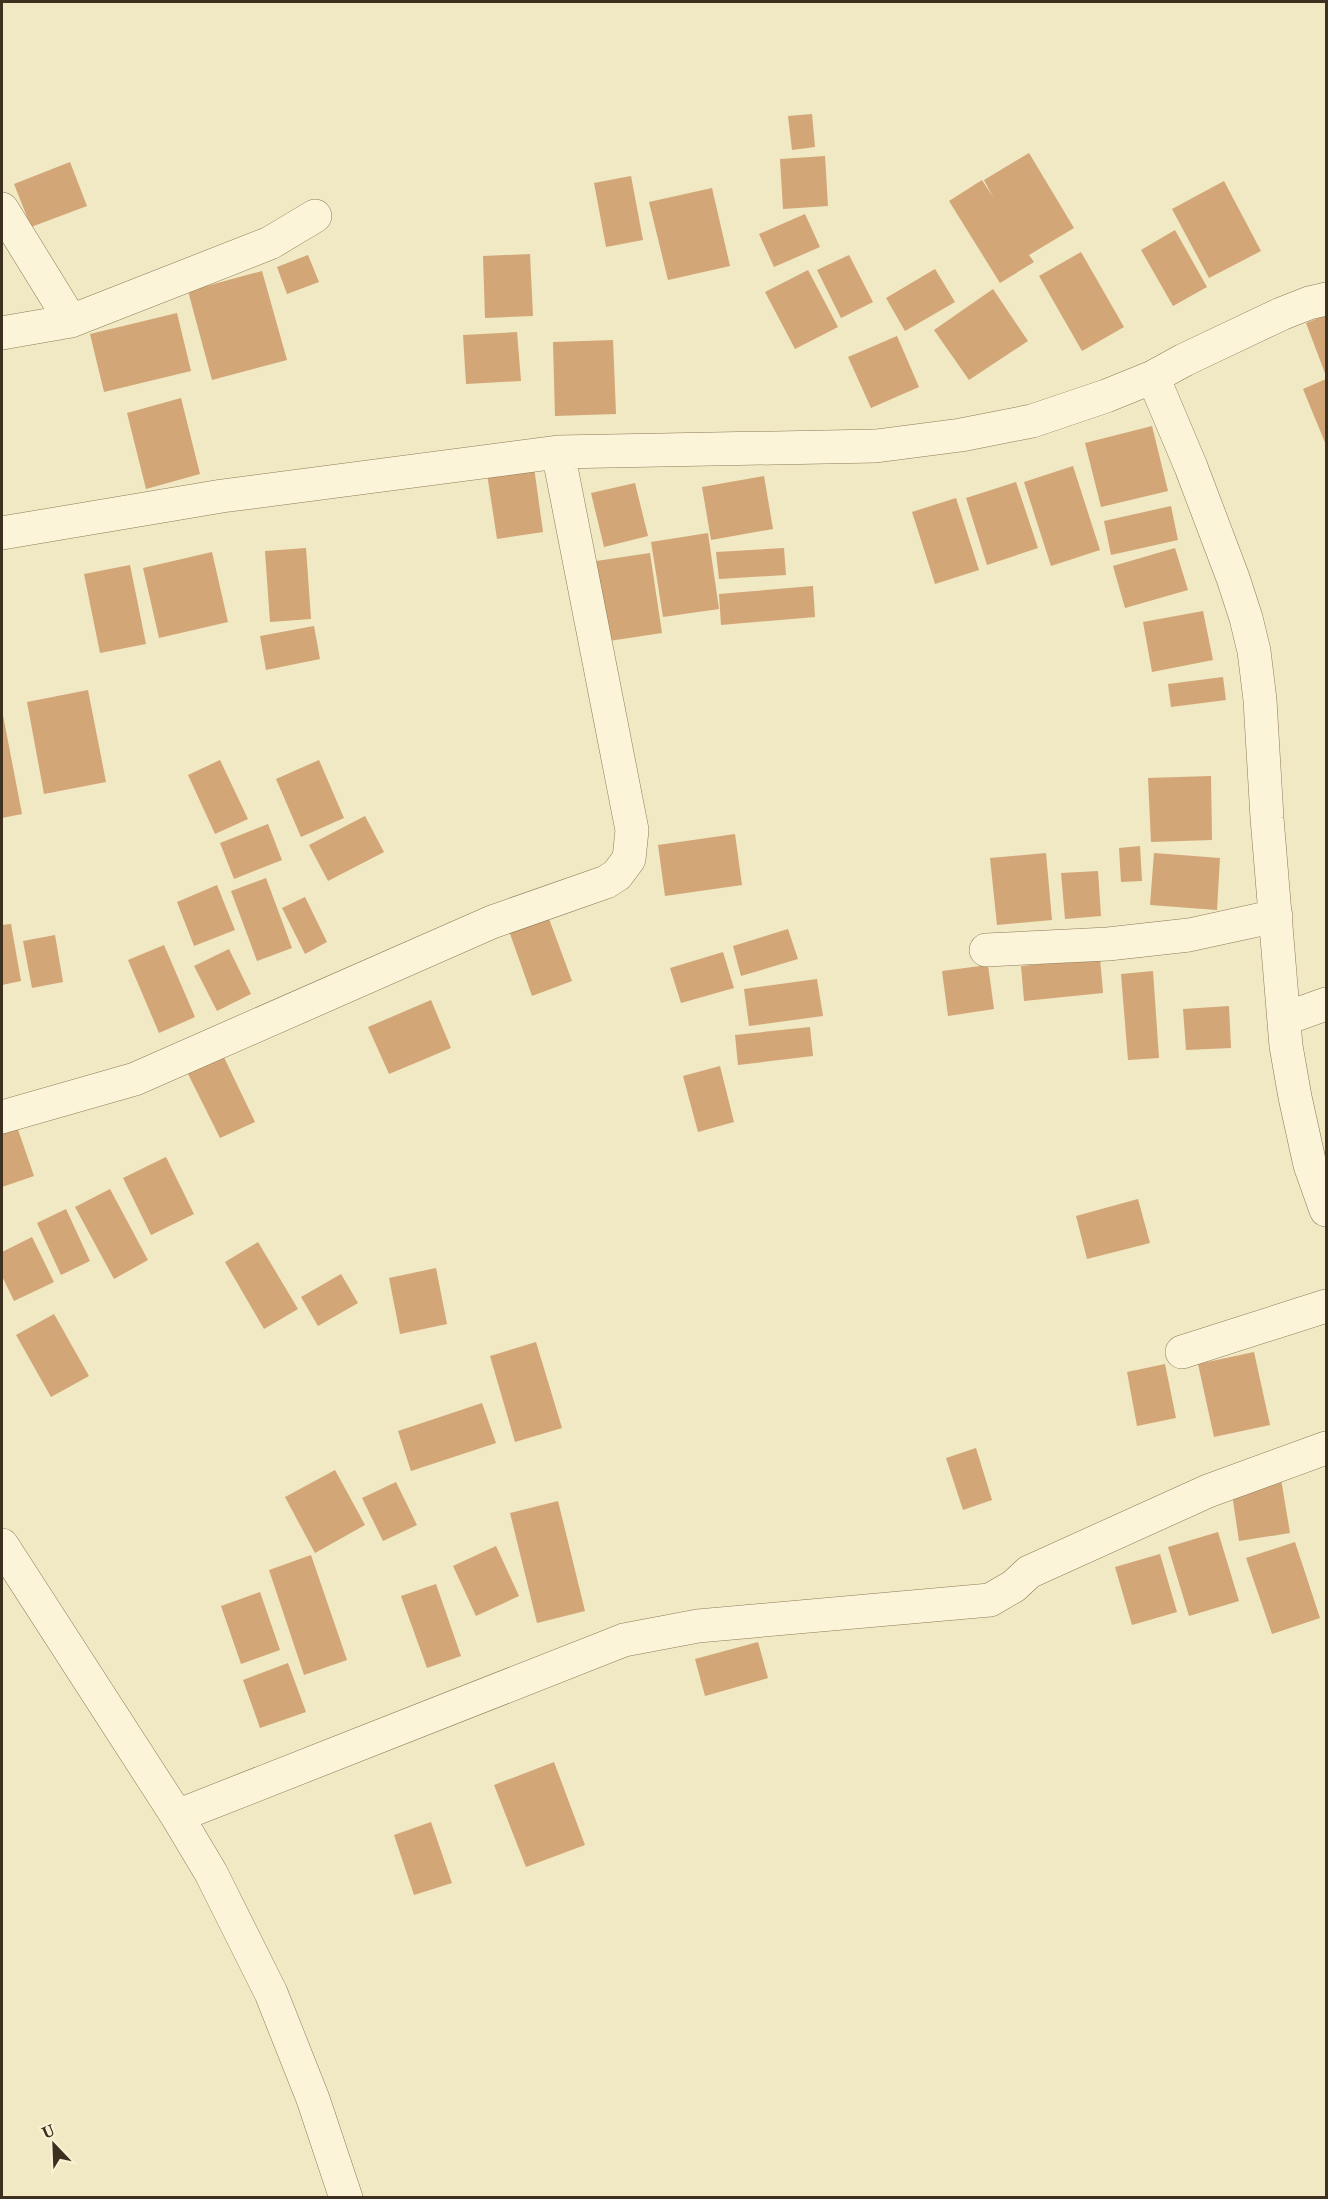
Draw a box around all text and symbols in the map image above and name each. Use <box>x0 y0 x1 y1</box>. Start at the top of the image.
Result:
north arrow <box>24 2115 84 2175</box>
text: U <box>38 2119 58 2144</box>

